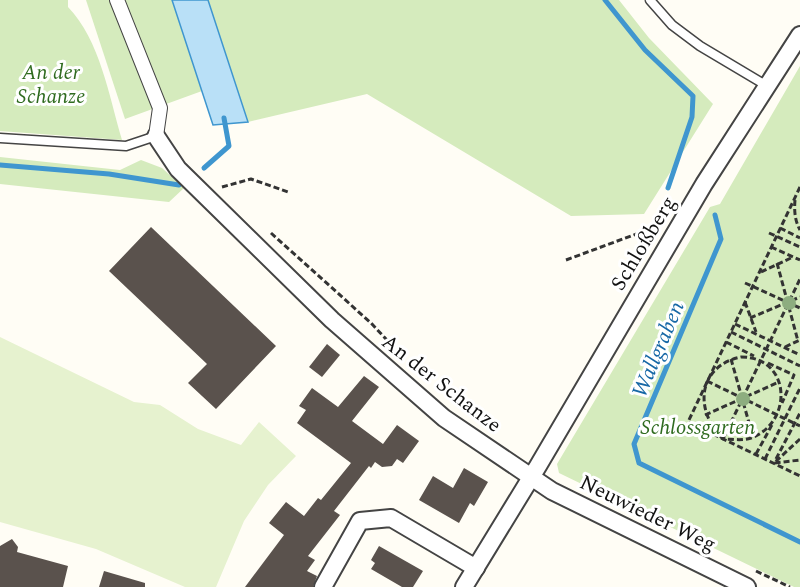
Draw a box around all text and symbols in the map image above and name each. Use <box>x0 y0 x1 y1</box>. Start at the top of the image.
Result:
park label: An der Schanze <box>17 57 85 113</box>
street label: Schloßberg <box>603 190 685 297</box>
water label: Wallgraben <box>623 296 694 403</box>
street label: An der Schanze <box>374 327 508 441</box>
park label: Schlossgarten <box>640 412 756 444</box>
street label: Neuwieder Weg <box>574 467 721 561</box>

